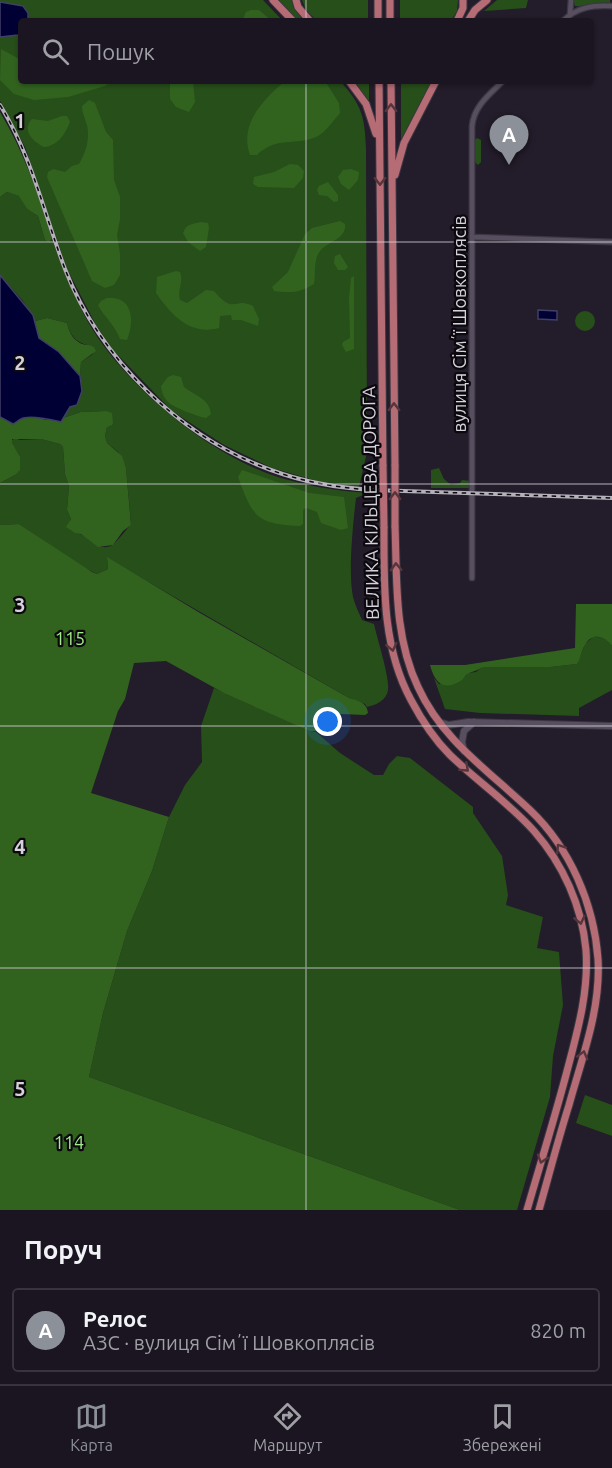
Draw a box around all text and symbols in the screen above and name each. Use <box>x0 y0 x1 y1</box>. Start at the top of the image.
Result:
search box <box>18 18 594 84</box>
icon: search <box>39 35 72 68</box>
text: Пошук <box>87 39 155 64</box>
one-way arrow <box>385 103 397 112</box>
text: 1 <box>14 109 26 132</box>
pin: A <box>490 116 528 165</box>
one-way arrow <box>373 177 386 186</box>
street label: вулиця Сімʼї Шовкоплясів <box>449 215 469 433</box>
text: 2 <box>14 351 26 374</box>
street label: ВЕЛИКА КІЛЬЦЕВА ДОРОГА <box>358 386 382 620</box>
one-way arrow <box>388 403 400 412</box>
one-way arrow <box>389 492 401 501</box>
one-way arrow <box>390 562 402 571</box>
text: 3 <box>14 593 26 616</box>
park label: 115 <box>55 628 85 648</box>
one-way arrow <box>385 642 398 652</box>
your location <box>313 707 342 736</box>
one-way arrow <box>459 761 469 772</box>
text: 4 <box>14 835 26 858</box>
one-way arrow <box>556 844 568 854</box>
one-way arrow <box>573 915 586 925</box>
one-way arrow <box>576 1050 588 1061</box>
text: 5 <box>14 1077 26 1100</box>
park label: 114 <box>54 1132 84 1152</box>
one-way arrow <box>537 1153 549 1164</box>
text: Поруч <box>24 1235 102 1264</box>
text: Релос <box>83 1306 147 1331</box>
text: A <box>38 1319 53 1342</box>
text: 820 m <box>530 1319 586 1342</box>
text: АЗС · вулиця Сімʼї Шовкоплясів <box>83 1331 375 1354</box>
tab: Карта <box>70 1400 113 1454</box>
tab: Маршрут <box>253 1400 322 1454</box>
tab: Збережені <box>463 1400 542 1454</box>

